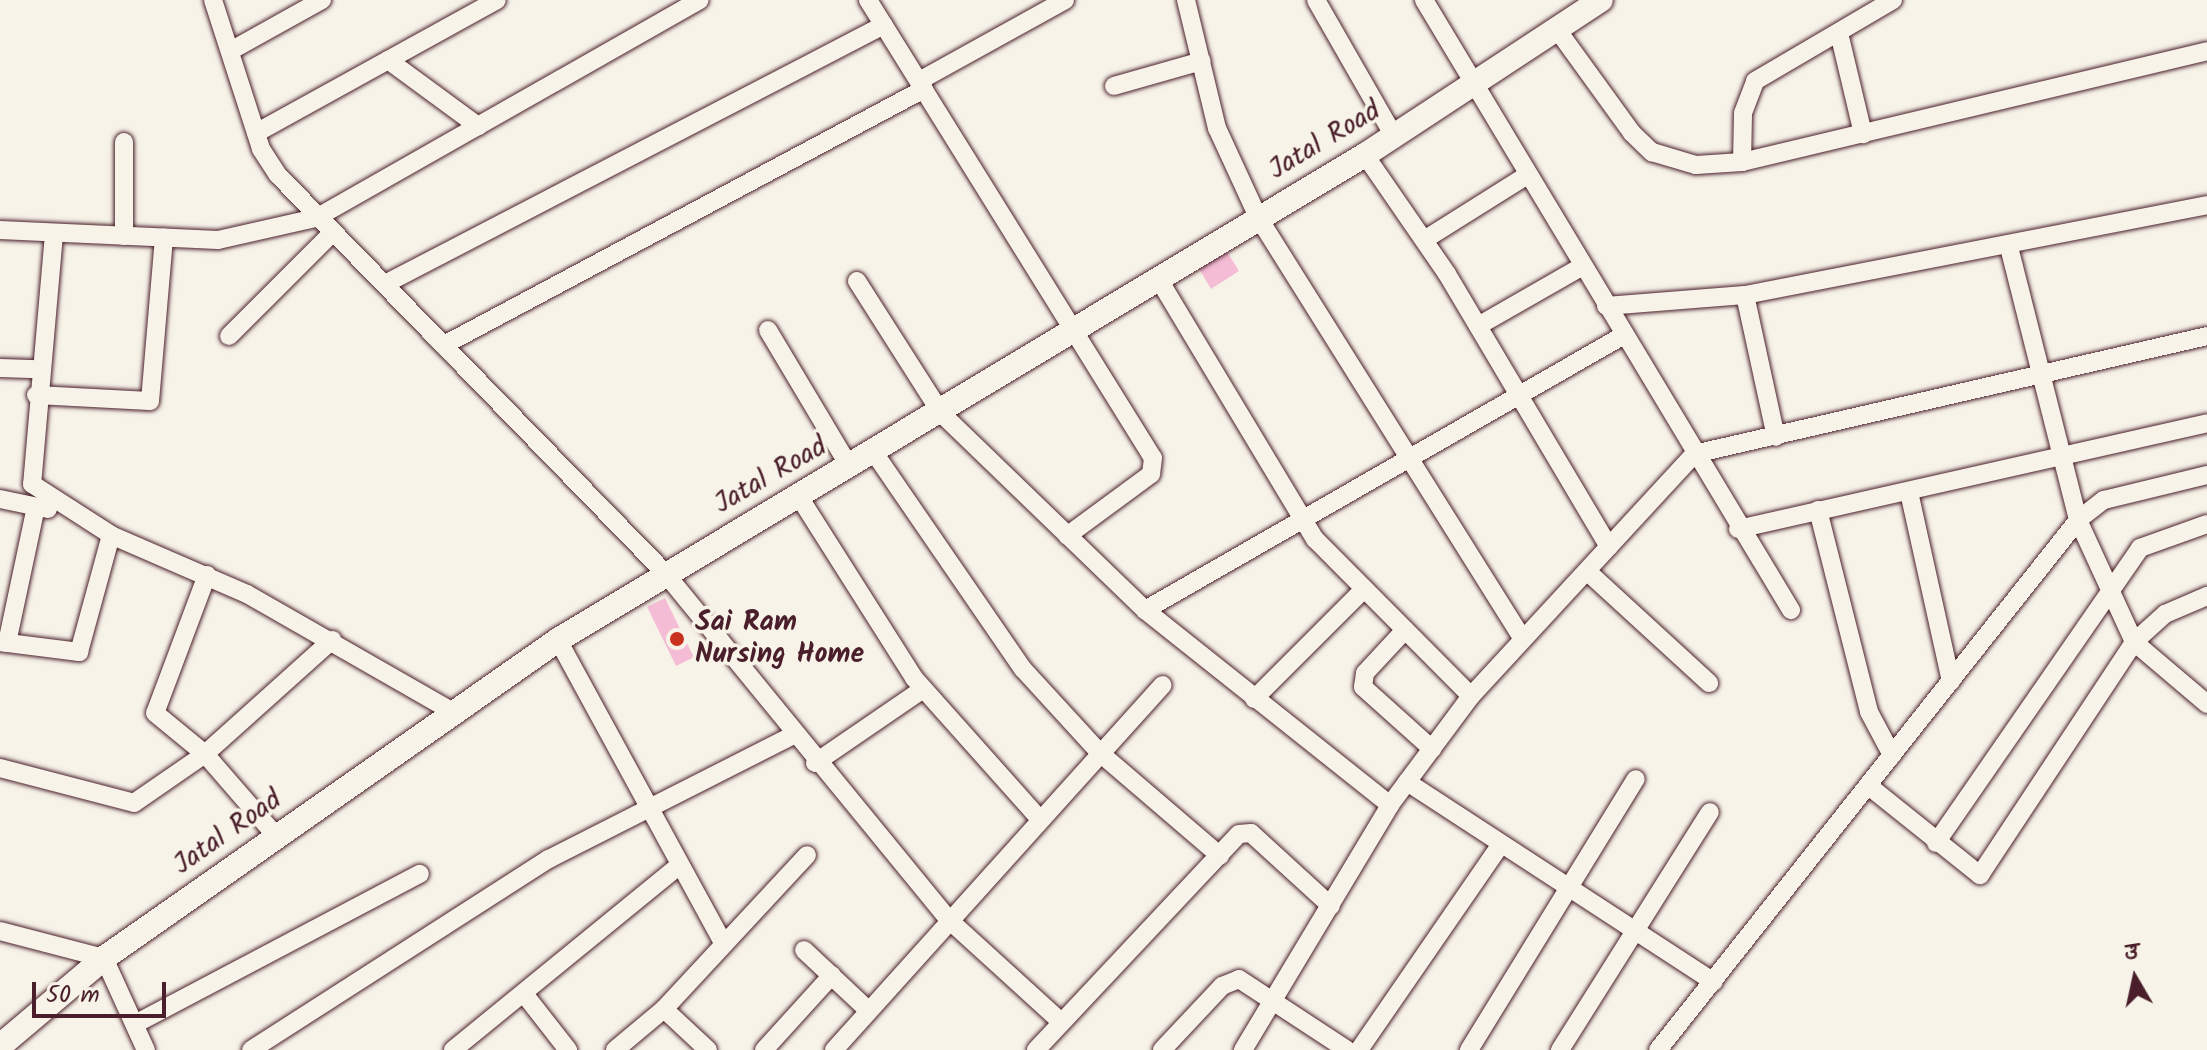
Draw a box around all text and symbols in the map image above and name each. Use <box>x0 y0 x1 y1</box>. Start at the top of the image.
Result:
street label: Jatal Road <box>1263 95 1387 187</box>
street label: Jatal Road <box>709 430 833 522</box>
place label: Sai Ram Nursing Home <box>695 606 864 672</box>
marker: Sai Ram Nursing Home <box>666 628 688 650</box>
street label: Jatal Road <box>167 784 289 882</box>
text: उ <box>2122 935 2141 972</box>
north arrow <box>2095 938 2175 1018</box>
scale bar <box>36 966 170 1016</box>
text: 50 m <box>46 976 100 1015</box>

